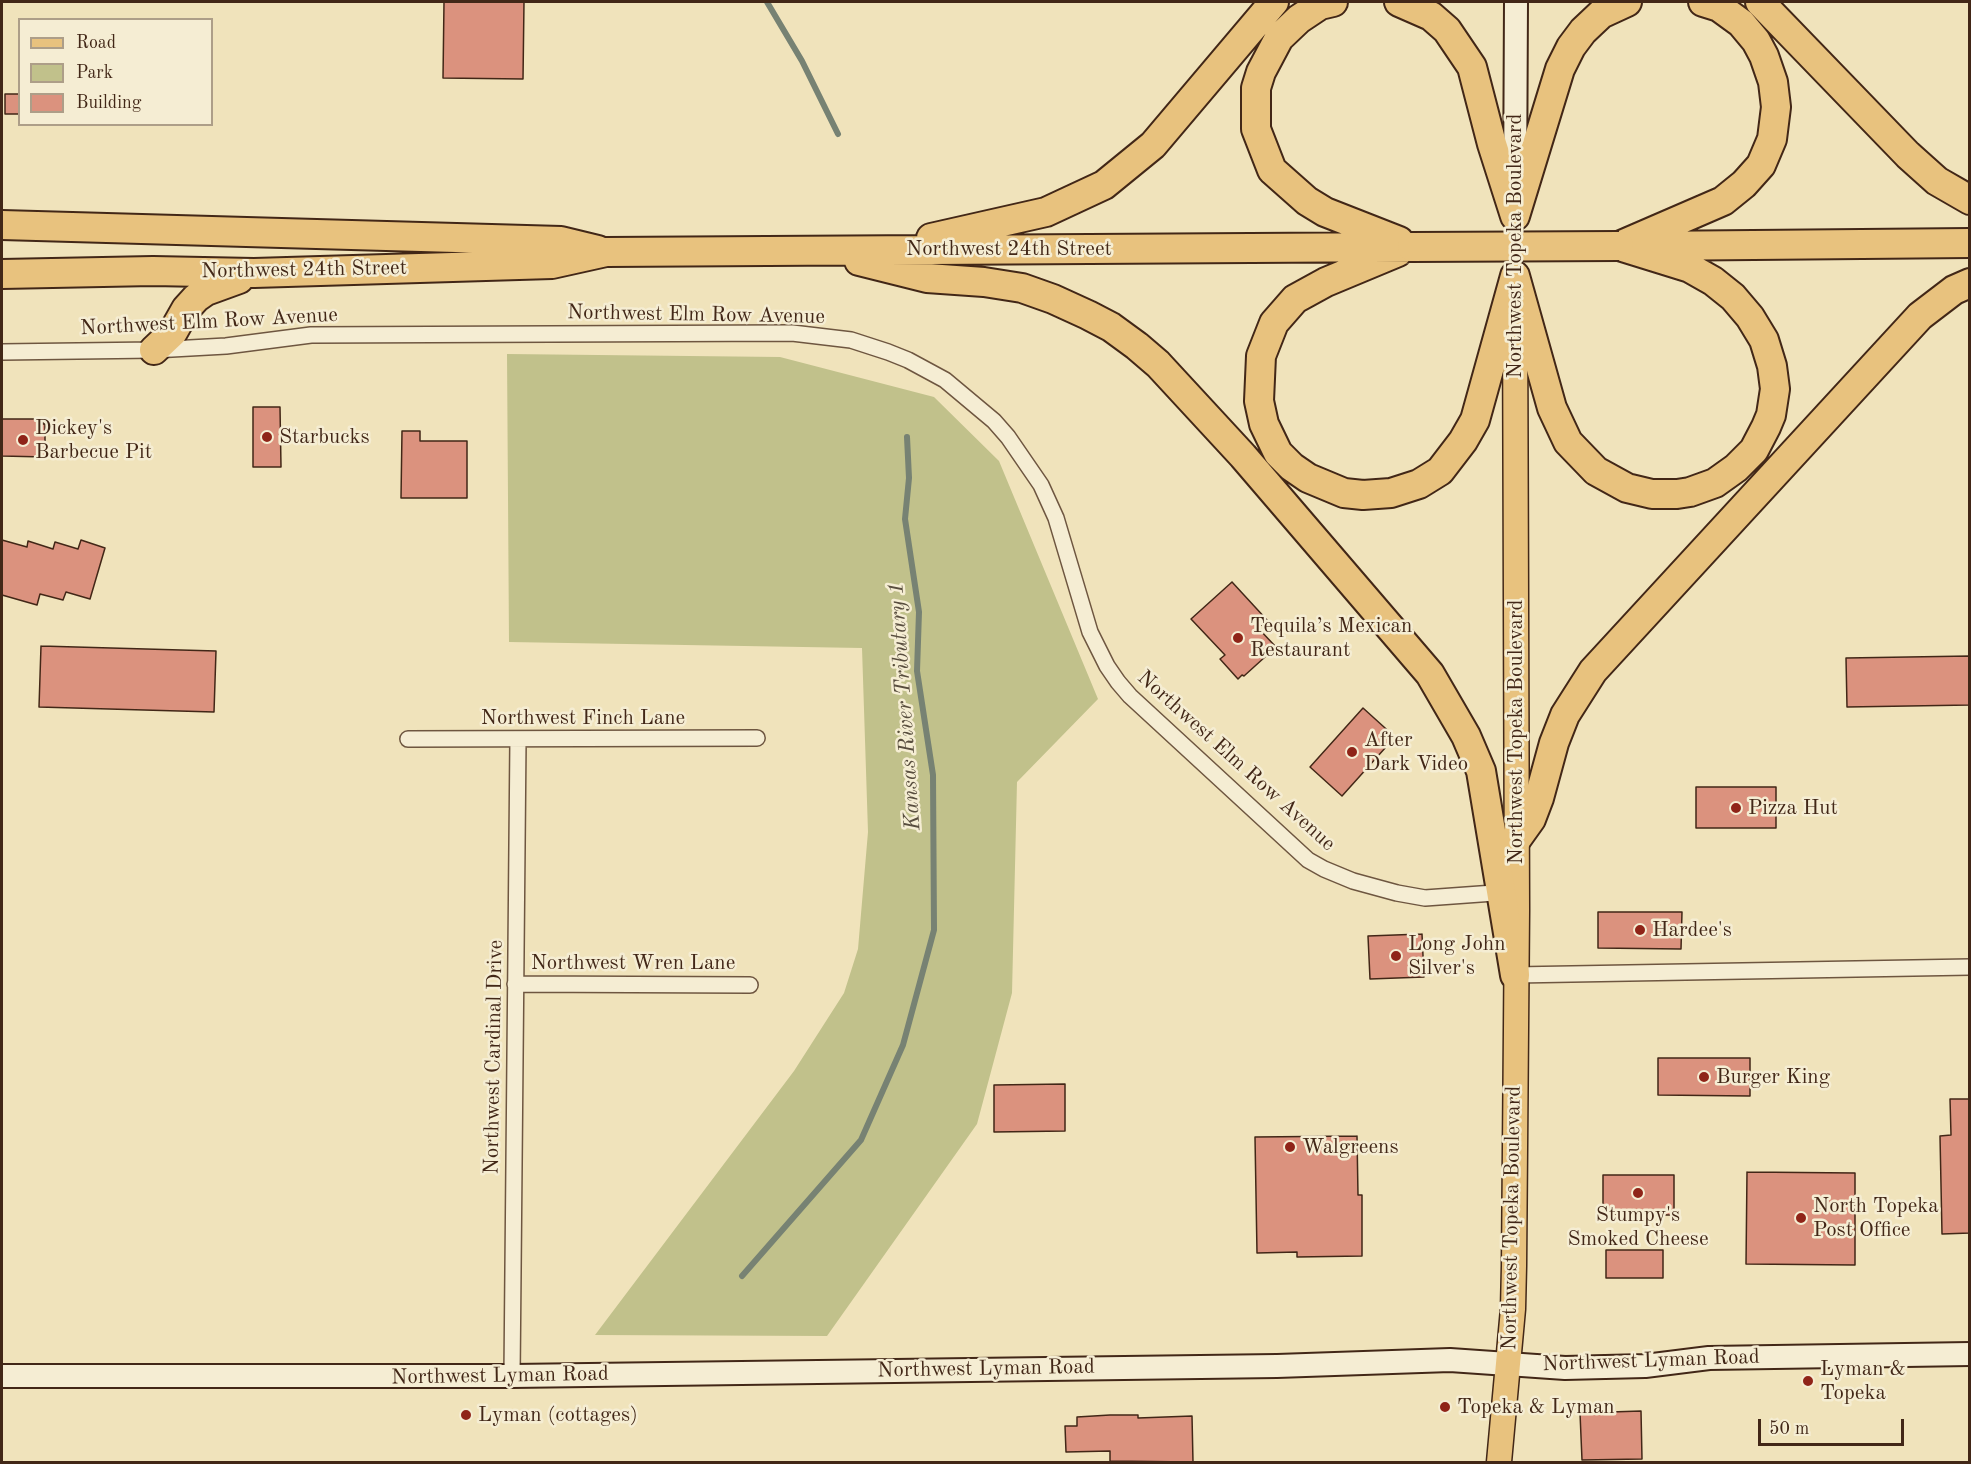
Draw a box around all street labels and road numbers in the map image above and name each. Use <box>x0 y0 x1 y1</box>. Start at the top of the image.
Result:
street label: Northwest Topeka Boulevard <box>1502 114 1528 378</box>
street label: Northwest 24th Street <box>906 236 1112 262</box>
street label: Northwest 24th Street <box>201 256 407 284</box>
street label: Northwest Elm Row Avenue <box>567 300 825 330</box>
street label: Northwest Elm Row Avenue <box>80 303 338 341</box>
street label: Northwest Topeka Boulevard <box>1503 600 1529 864</box>
street label: Northwest Elm Row Avenue <box>1132 665 1340 857</box>
street label: Northwest Finch Lane <box>481 705 685 731</box>
street label: Northwest Cardinal Drive <box>479 939 509 1175</box>
street label: Northwest Wren Lane <box>531 950 735 976</box>
street label: Northwest Topeka Boulevard <box>1497 1085 1527 1351</box>
street label: Northwest Lyman Road <box>1542 1345 1760 1377</box>
street label: Northwest Lyman Road <box>877 1355 1095 1383</box>
street label: Northwest Lyman Road <box>391 1362 609 1390</box>

